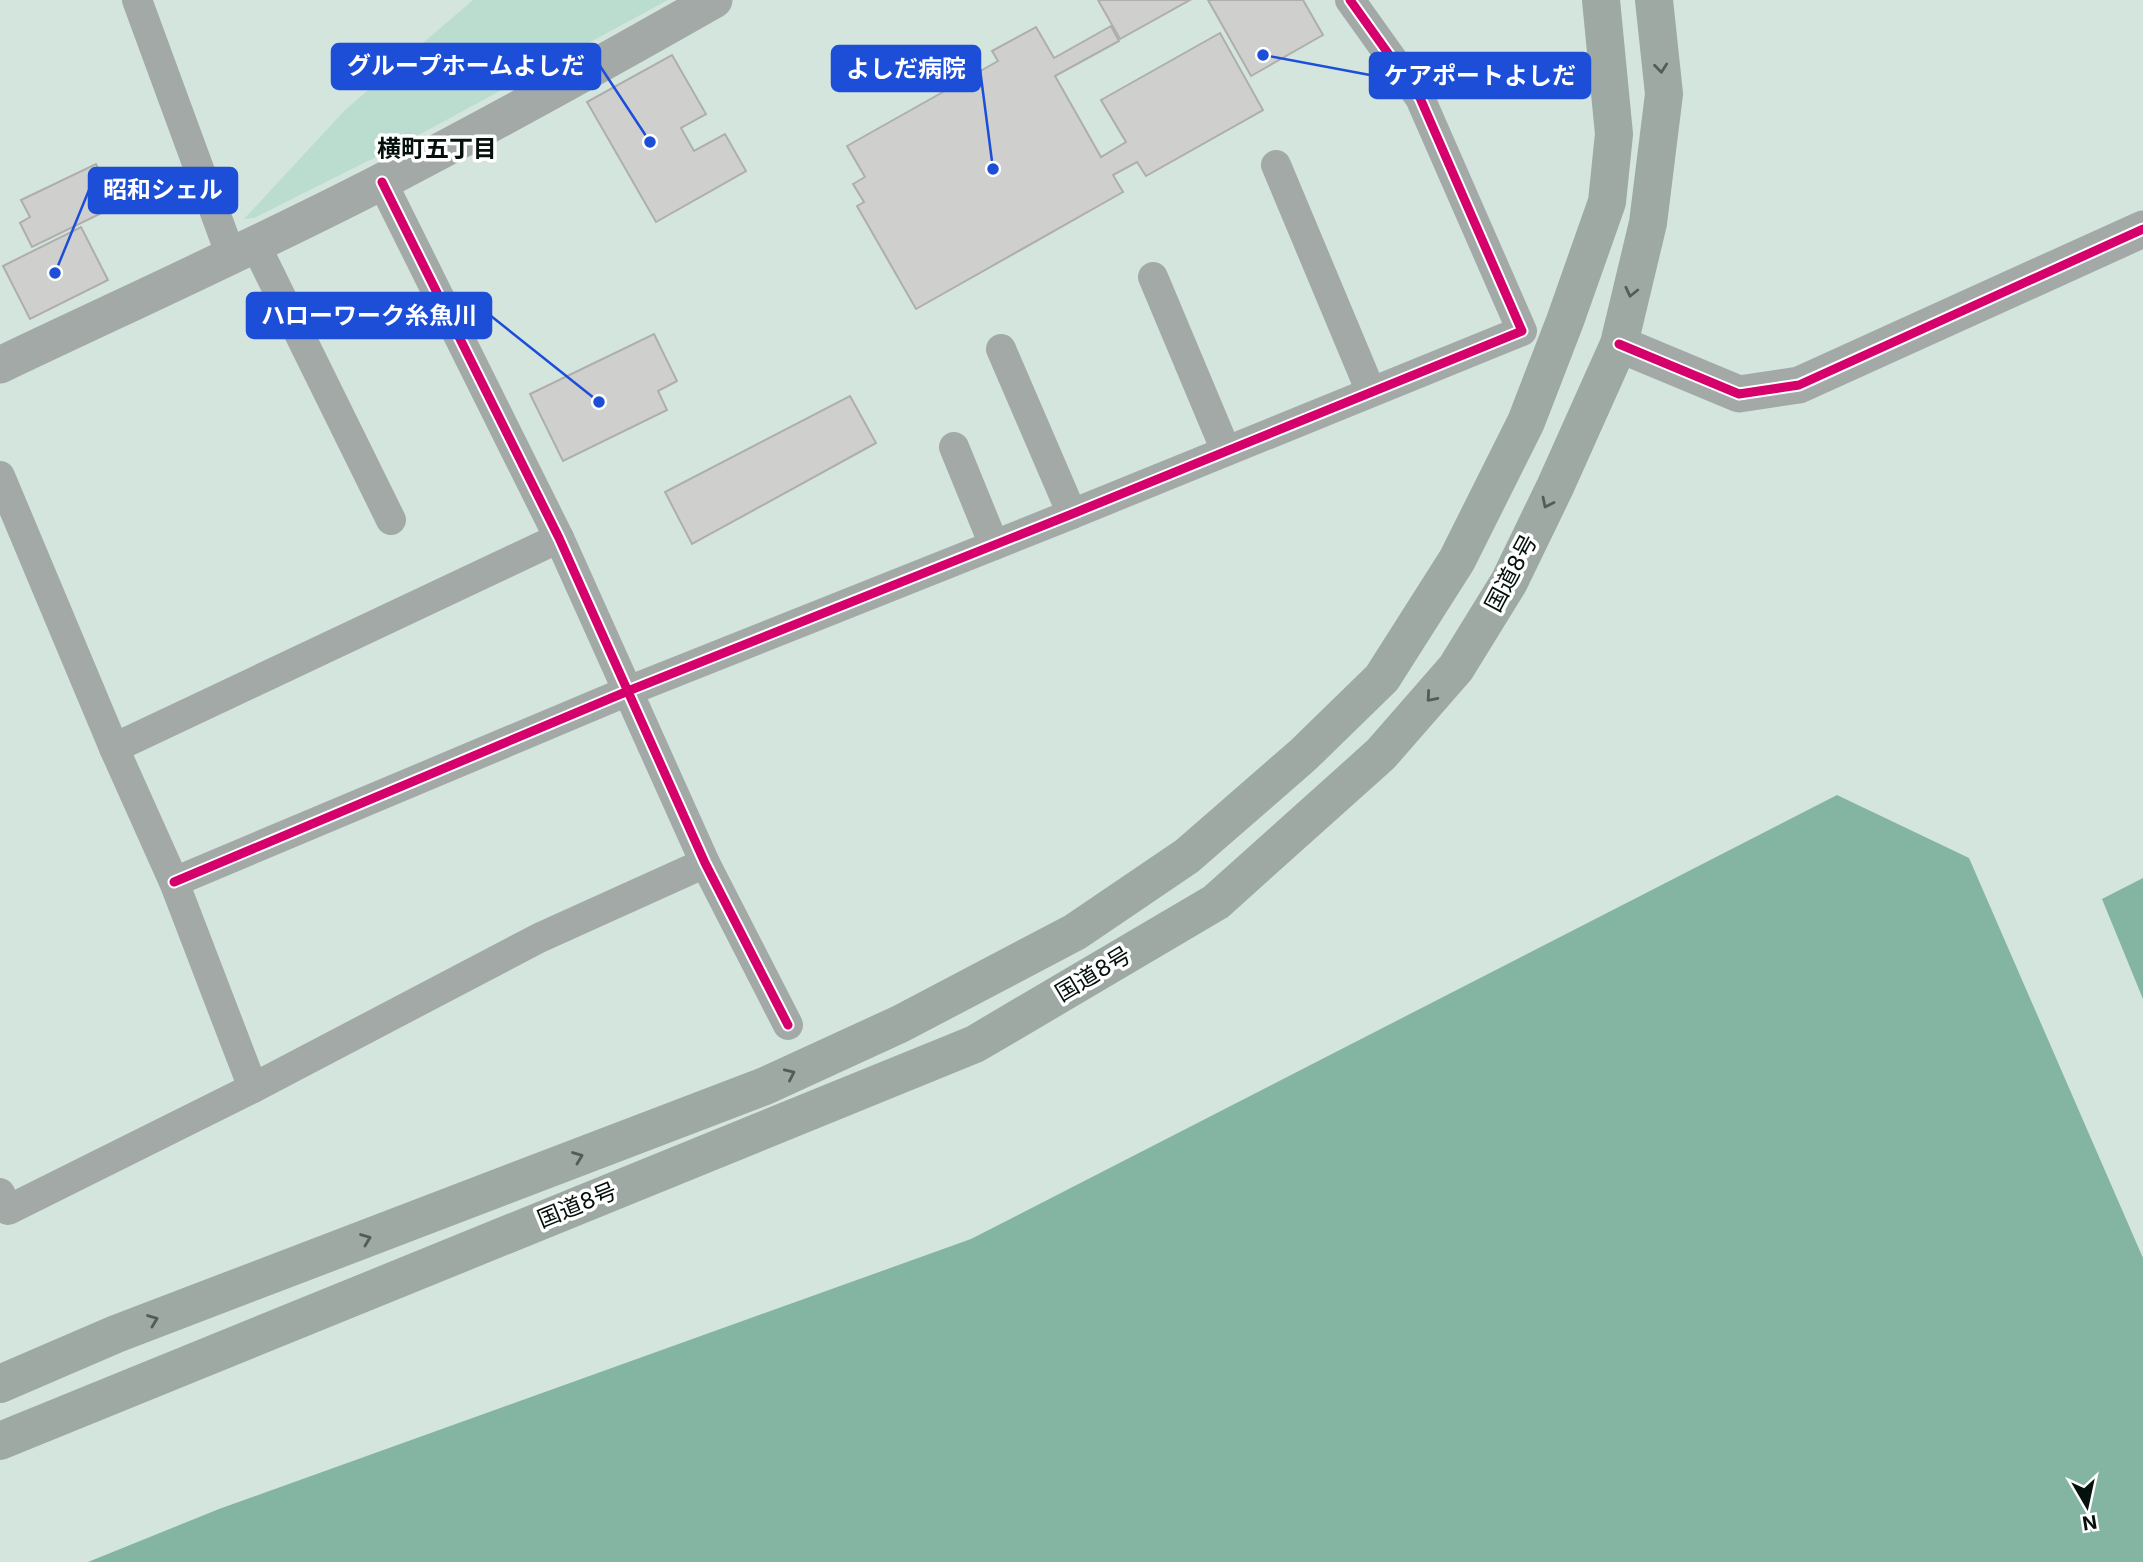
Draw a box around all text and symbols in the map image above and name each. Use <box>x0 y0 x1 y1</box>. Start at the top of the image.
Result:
callout: グループホームよしだ <box>332 44 600 89</box>
callout: よしだ病院 <box>832 46 980 91</box>
text: グループホームよしだ <box>347 51 585 80</box>
callout: ケアポートよしだ <box>1370 53 1590 98</box>
text: よしだ病院 <box>846 54 966 83</box>
text: ケアポートよしだ <box>1384 61 1576 90</box>
one-way arrow <box>1653 63 1668 74</box>
district label: 横町五丁目 <box>377 134 497 163</box>
callout: 昭和シェル <box>89 168 237 213</box>
text: 昭和シェル <box>103 175 223 204</box>
one-way arrow <box>1625 286 1640 298</box>
callout: ハローワーク糸魚川 <box>247 293 491 338</box>
text: ハローワーク糸魚川 <box>261 301 477 330</box>
one-way arrow <box>1542 496 1556 508</box>
street label: 国道8号 <box>1479 530 1543 616</box>
one-way arrow <box>1427 689 1439 702</box>
street label: 国道8号 <box>1050 941 1136 1007</box>
one-way arrow <box>783 1069 795 1083</box>
one-way arrow <box>572 1152 584 1166</box>
street label: 国道8号 <box>533 1176 621 1234</box>
one-way arrow <box>359 1233 371 1247</box>
one-way arrow <box>147 1314 159 1328</box>
north arrow <box>2052 1471 2122 1541</box>
text: N <box>2081 1510 2099 1535</box>

